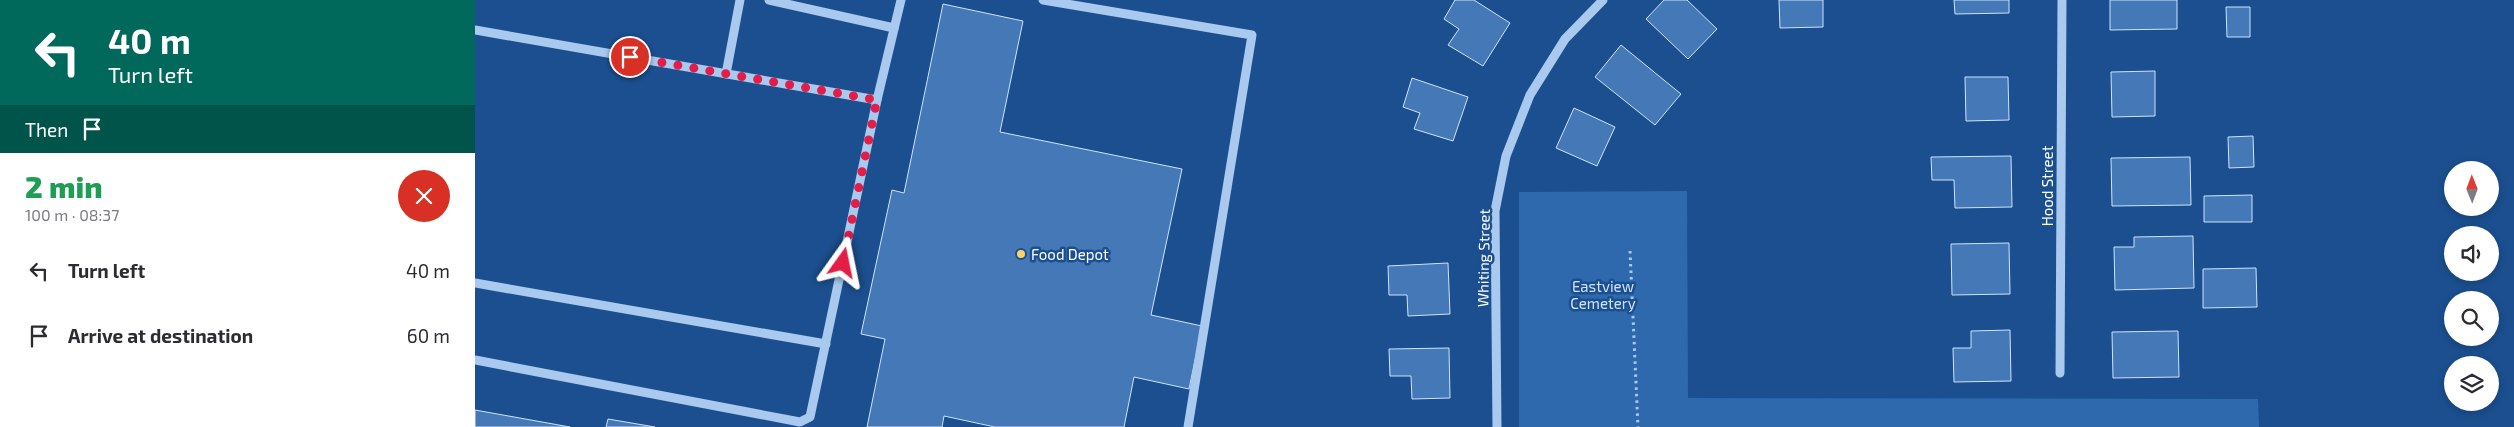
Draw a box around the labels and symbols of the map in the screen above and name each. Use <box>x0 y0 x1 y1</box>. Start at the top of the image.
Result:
pin <box>609 36 651 78</box>
street label: Hood Street <box>2038 145 2056 226</box>
north arrow <box>2444 161 2499 216</box>
street label: Whiting Street <box>1473 208 1493 307</box>
position arrow <box>816 236 868 288</box>
place label: Food Depot <box>1031 245 1109 263</box>
marker: Food Depot <box>1015 248 1027 260</box>
park label: Eastview Cemetery <box>1570 277 1636 312</box>

